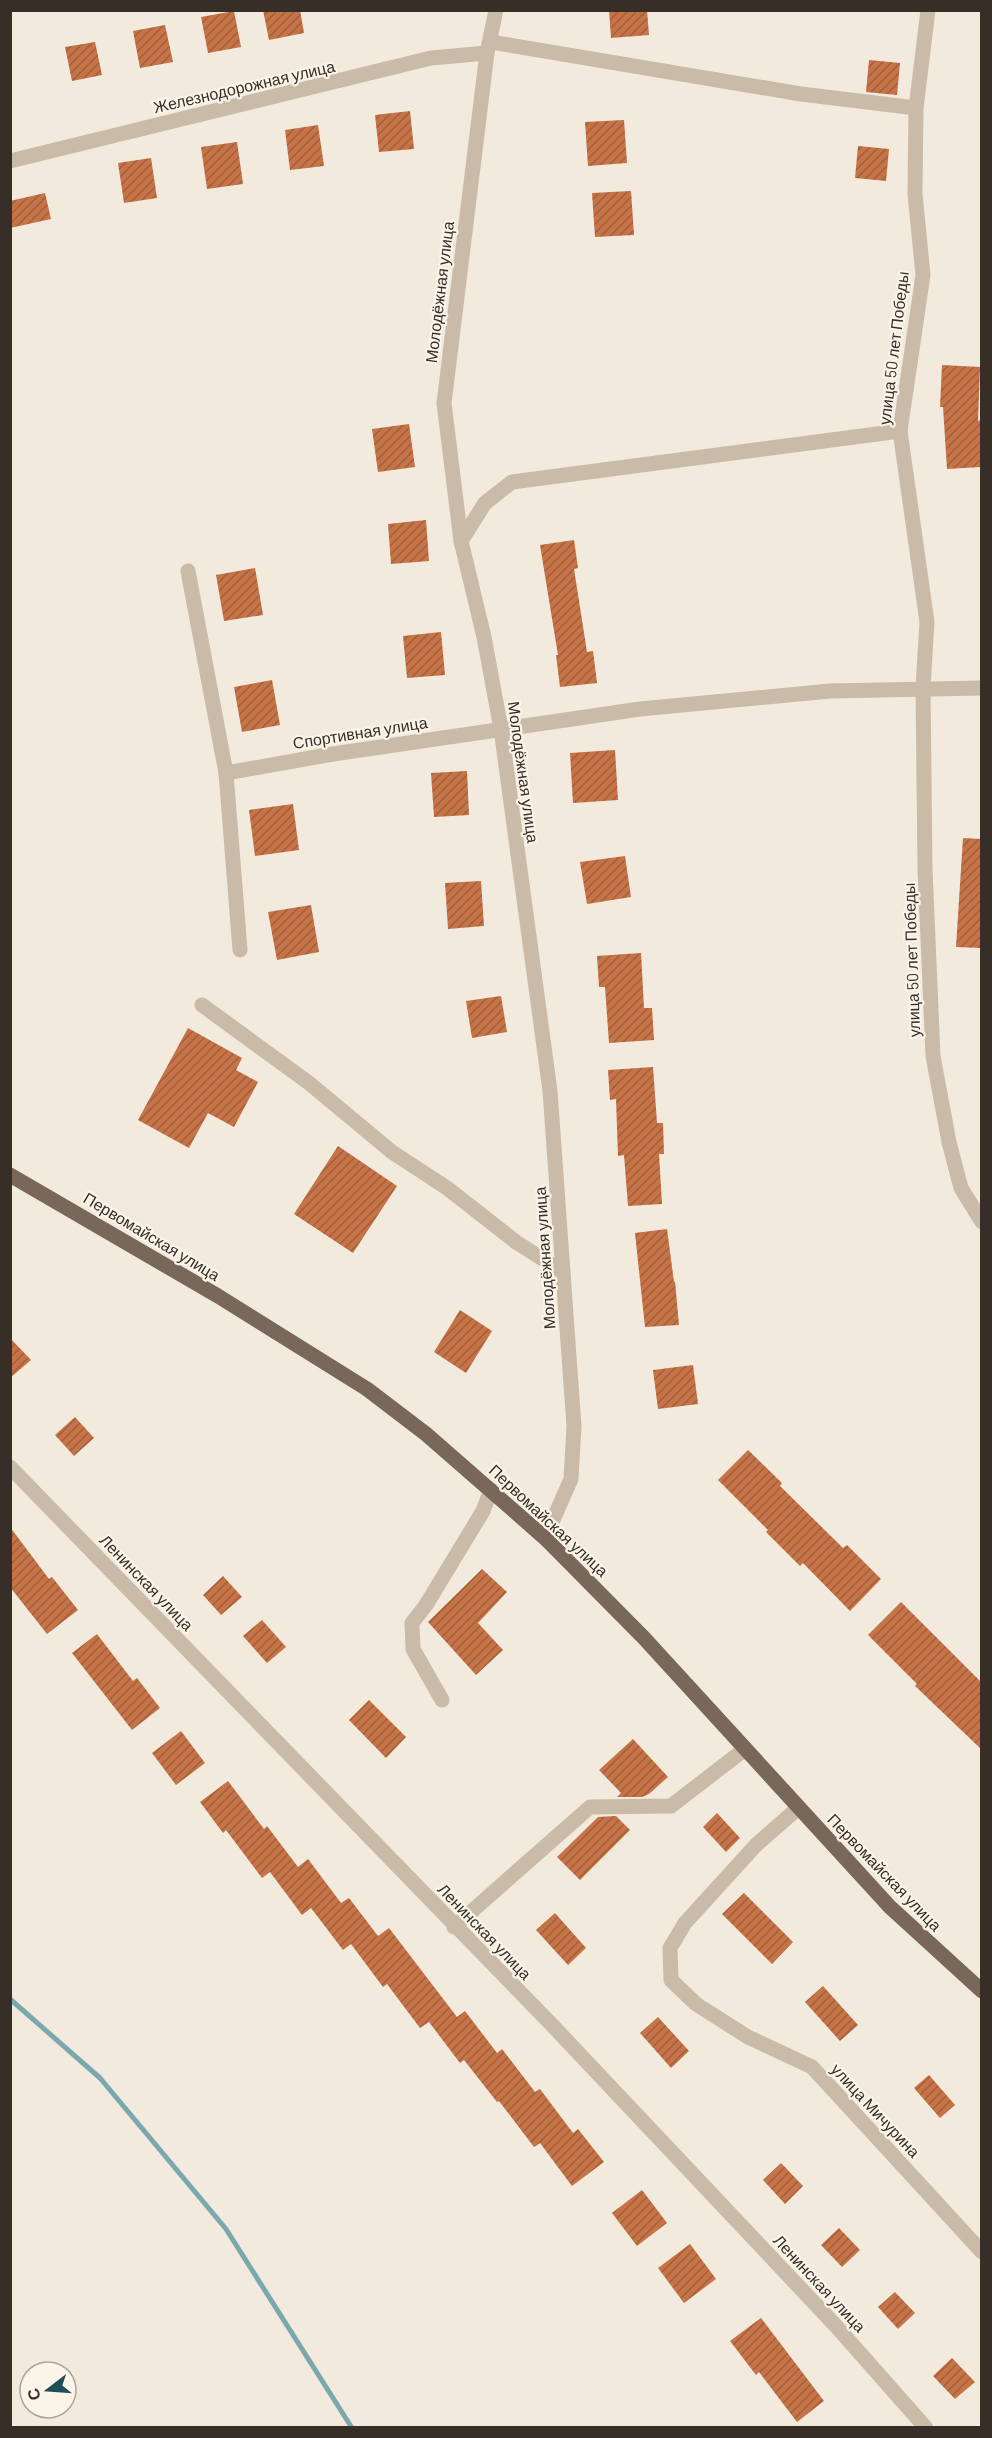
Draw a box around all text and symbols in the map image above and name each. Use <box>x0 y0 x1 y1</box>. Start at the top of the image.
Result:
street label: Железнодорожная улица <box>151 56 337 116</box>
street label: Молодёжная улица <box>421 220 457 364</box>
street label: улица 50 лет Победы <box>874 270 912 426</box>
street label: Молодёжная улица <box>505 700 543 844</box>
street label: Спортивная улица <box>291 712 429 752</box>
street label: улица 50 лет Победы <box>899 882 923 1038</box>
street label: Молодёжная улица <box>530 1186 558 1330</box>
street label: Первомайская улица <box>80 1188 224 1284</box>
street label: Первомайская улица <box>486 1460 612 1580</box>
street label: Ленинская улица <box>96 1530 198 1634</box>
street label: Первомайская улица <box>824 1809 946 1935</box>
street label: Ленинская улица <box>434 1879 536 1983</box>
street label: улица Мичурина <box>828 2059 924 2161</box>
street label: Ленинская улица <box>770 2230 870 2336</box>
north arrow <box>18 2360 78 2420</box>
text: С <box>22 2386 44 2403</box>

